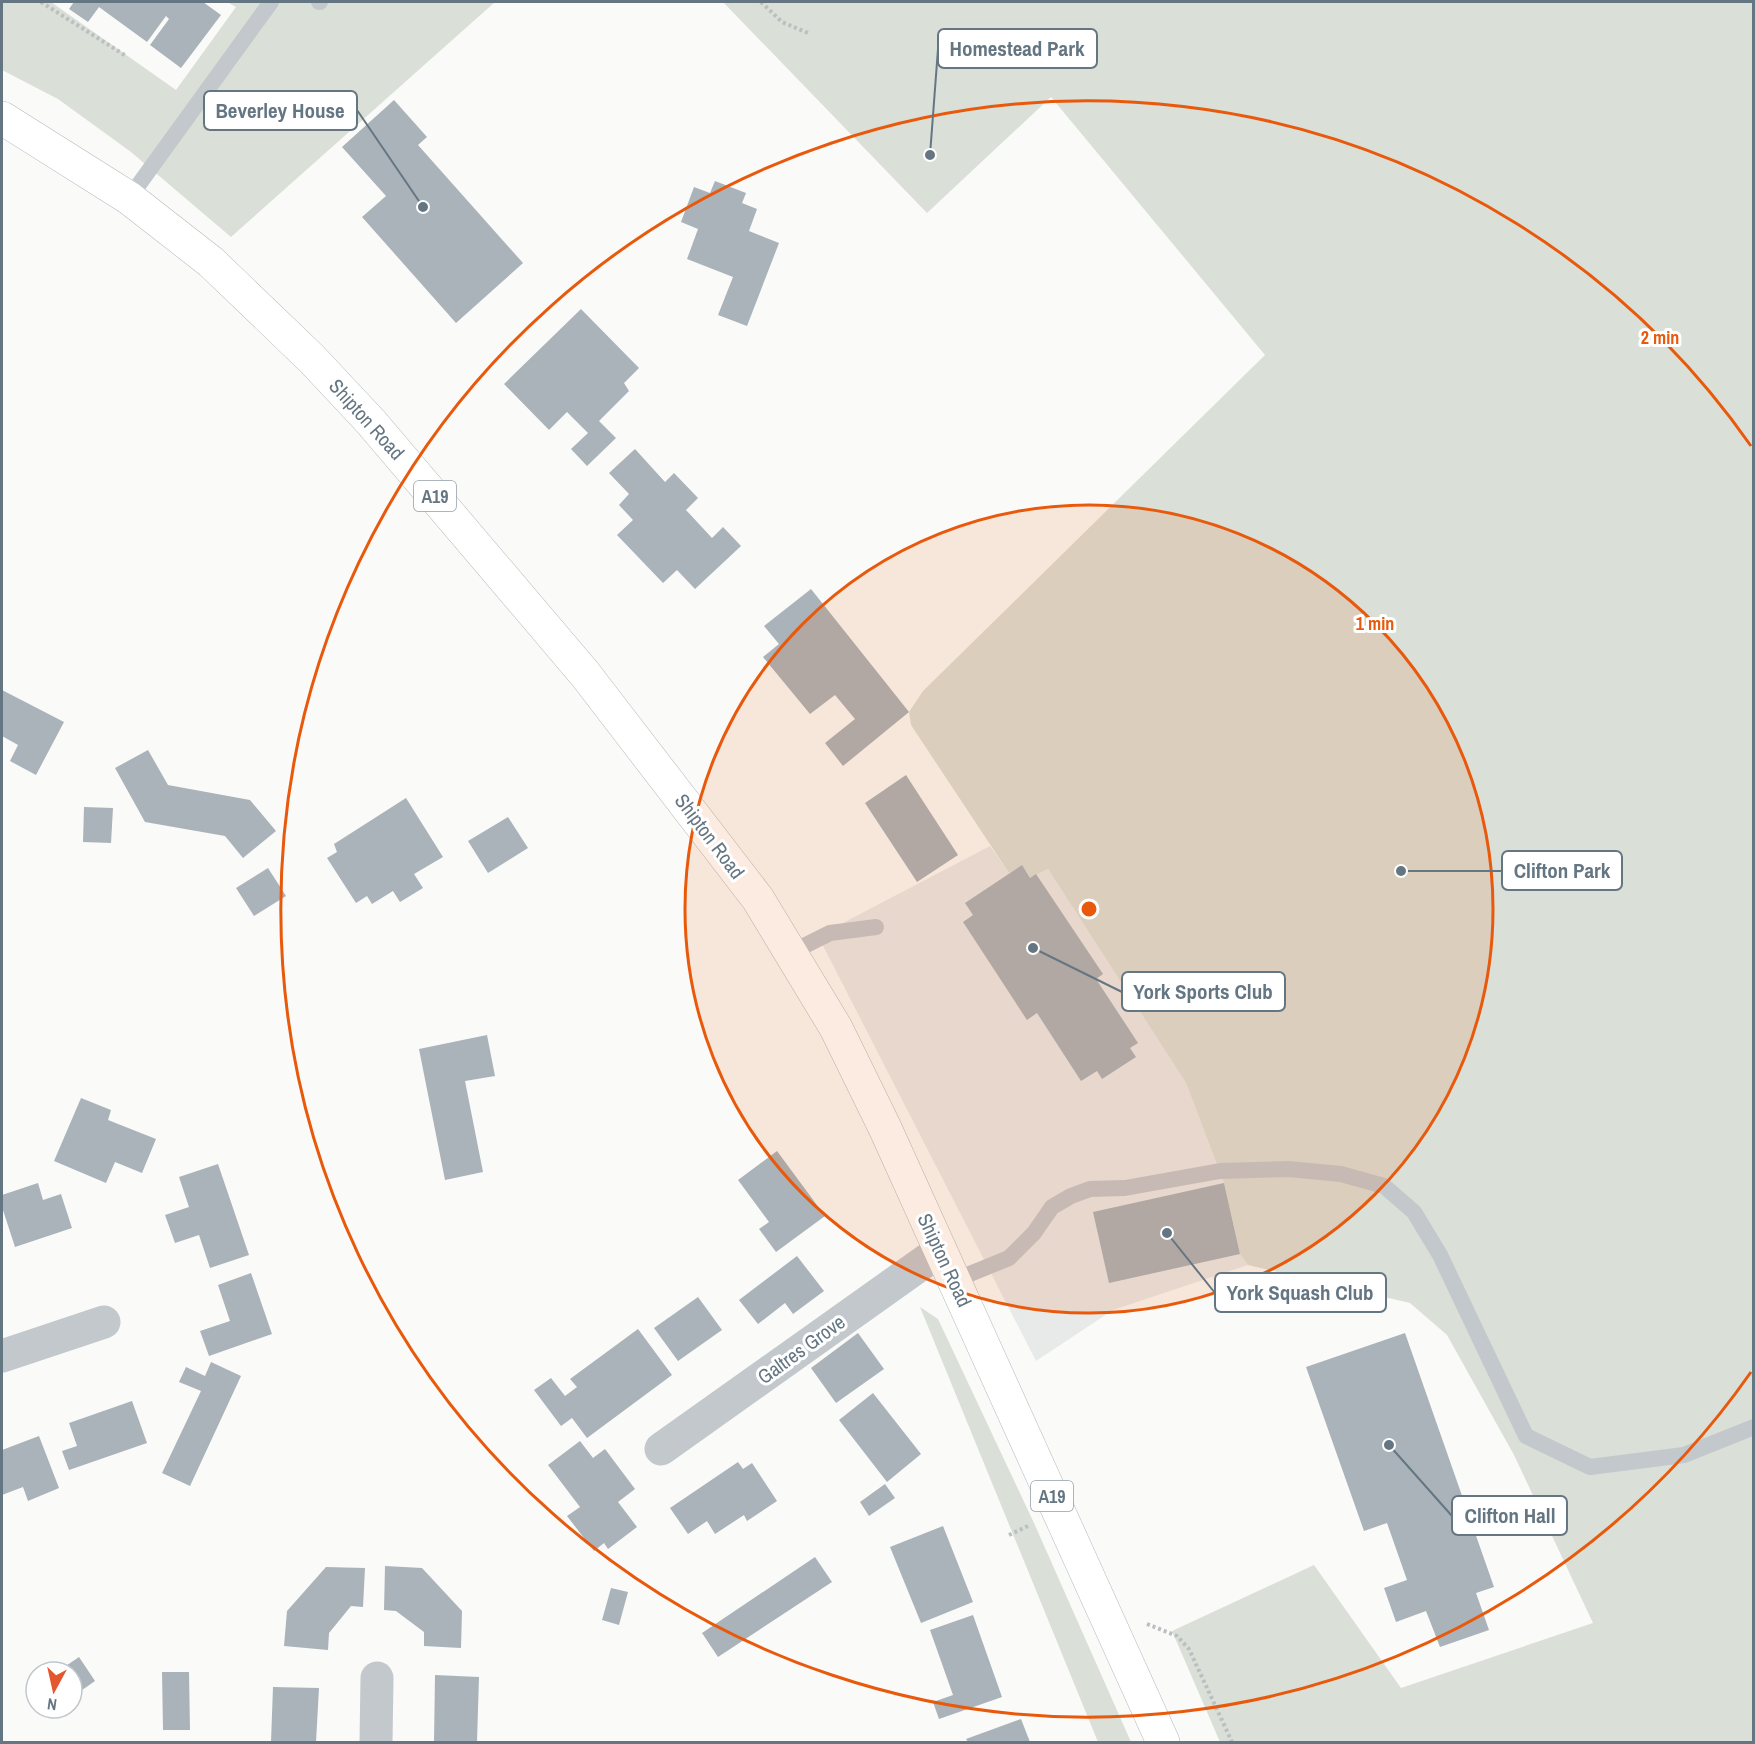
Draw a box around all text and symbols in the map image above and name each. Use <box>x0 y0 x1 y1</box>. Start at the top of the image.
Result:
callout: Homestead Park <box>938 29 1097 68</box>
text: Homestead Park <box>950 34 1085 63</box>
callout: Beverley House <box>204 91 357 130</box>
text: Beverley House <box>215 96 345 125</box>
text: 2 min <box>1641 325 1679 350</box>
street label: Shipton Road <box>323 373 411 465</box>
road number: A19 <box>414 481 456 511</box>
text: 1 min <box>1356 611 1394 636</box>
street label: Shipton Road <box>669 788 751 884</box>
callout: Clifton Park <box>1502 851 1622 890</box>
text: Clifton Park <box>1514 856 1611 885</box>
centre of rings <box>1079 899 1099 919</box>
callout: York Sports Club <box>1122 972 1285 1011</box>
text: York Sports Club <box>1133 977 1273 1006</box>
street label: Shipton Road <box>912 1209 978 1311</box>
callout: York Squash Club <box>1215 1273 1386 1312</box>
text: York Squash Club <box>1226 1278 1374 1307</box>
street label: Galtres Grove <box>752 1308 850 1390</box>
road number: A19 <box>1031 1481 1073 1511</box>
callout: Clifton Hall <box>1452 1496 1567 1535</box>
text: Clifton Hall <box>1465 1501 1555 1530</box>
north arrow <box>24 1660 84 1720</box>
text: N <box>46 1693 58 1716</box>

